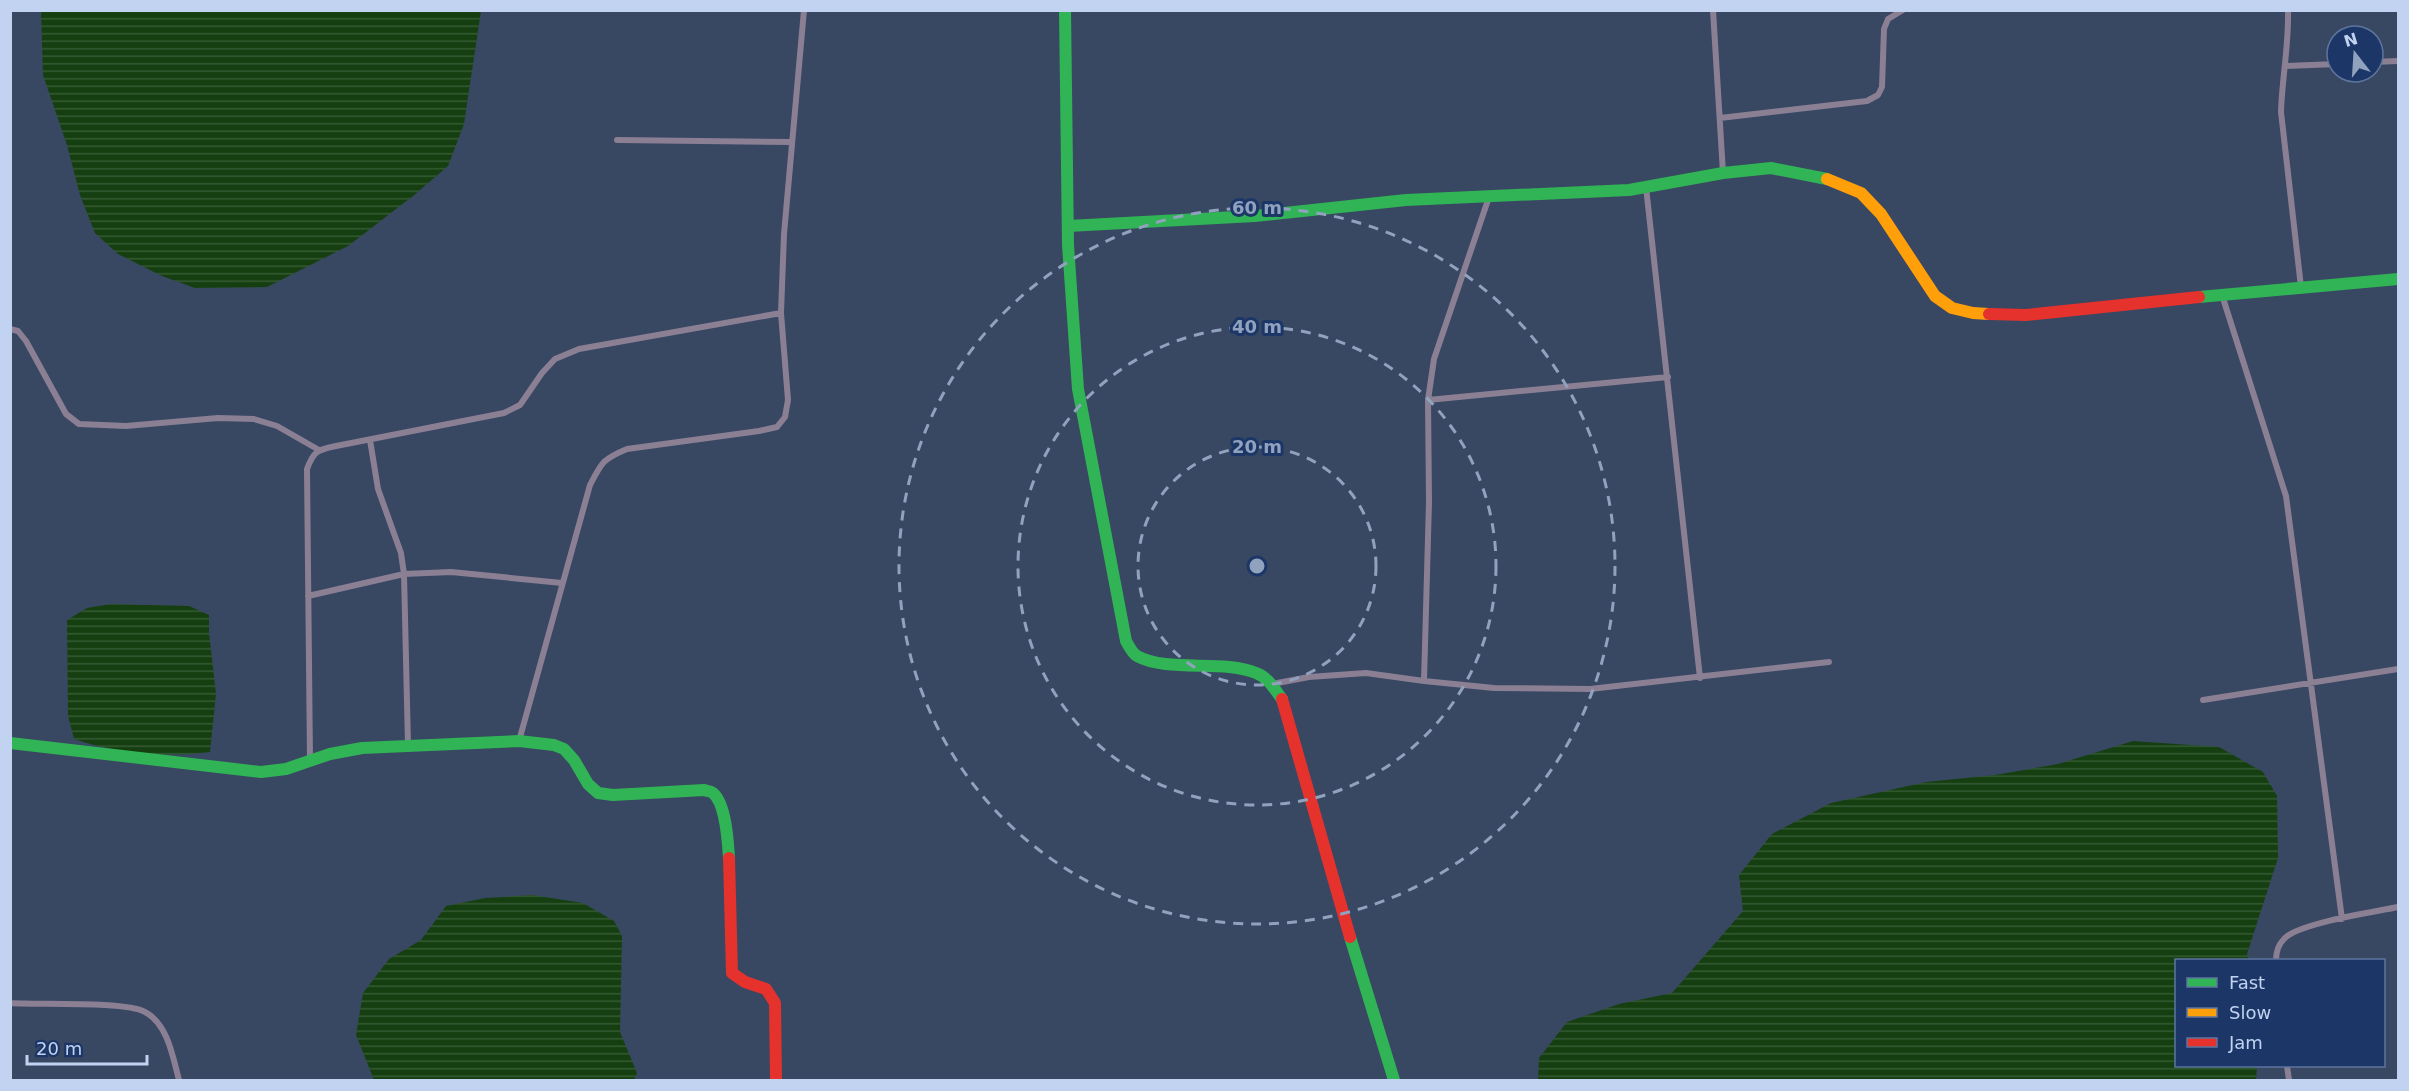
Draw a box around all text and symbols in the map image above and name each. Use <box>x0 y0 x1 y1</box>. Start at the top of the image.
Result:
north arrow <box>2325 24 2385 84</box>
text: N <box>2342 29 2360 51</box>
text: 60 m <box>1232 197 1282 218</box>
text: 40 m <box>1232 316 1282 337</box>
text: 20 m <box>1232 436 1282 457</box>
centre of rings <box>1247 556 1267 576</box>
legend <box>2175 959 2385 1067</box>
text: Fast <box>2229 972 2265 993</box>
text: Slow <box>2229 1002 2271 1023</box>
scale bar <box>27 1028 147 1066</box>
text: Jam <box>2228 1032 2263 1053</box>
text: 20 m <box>36 1038 82 1059</box>

